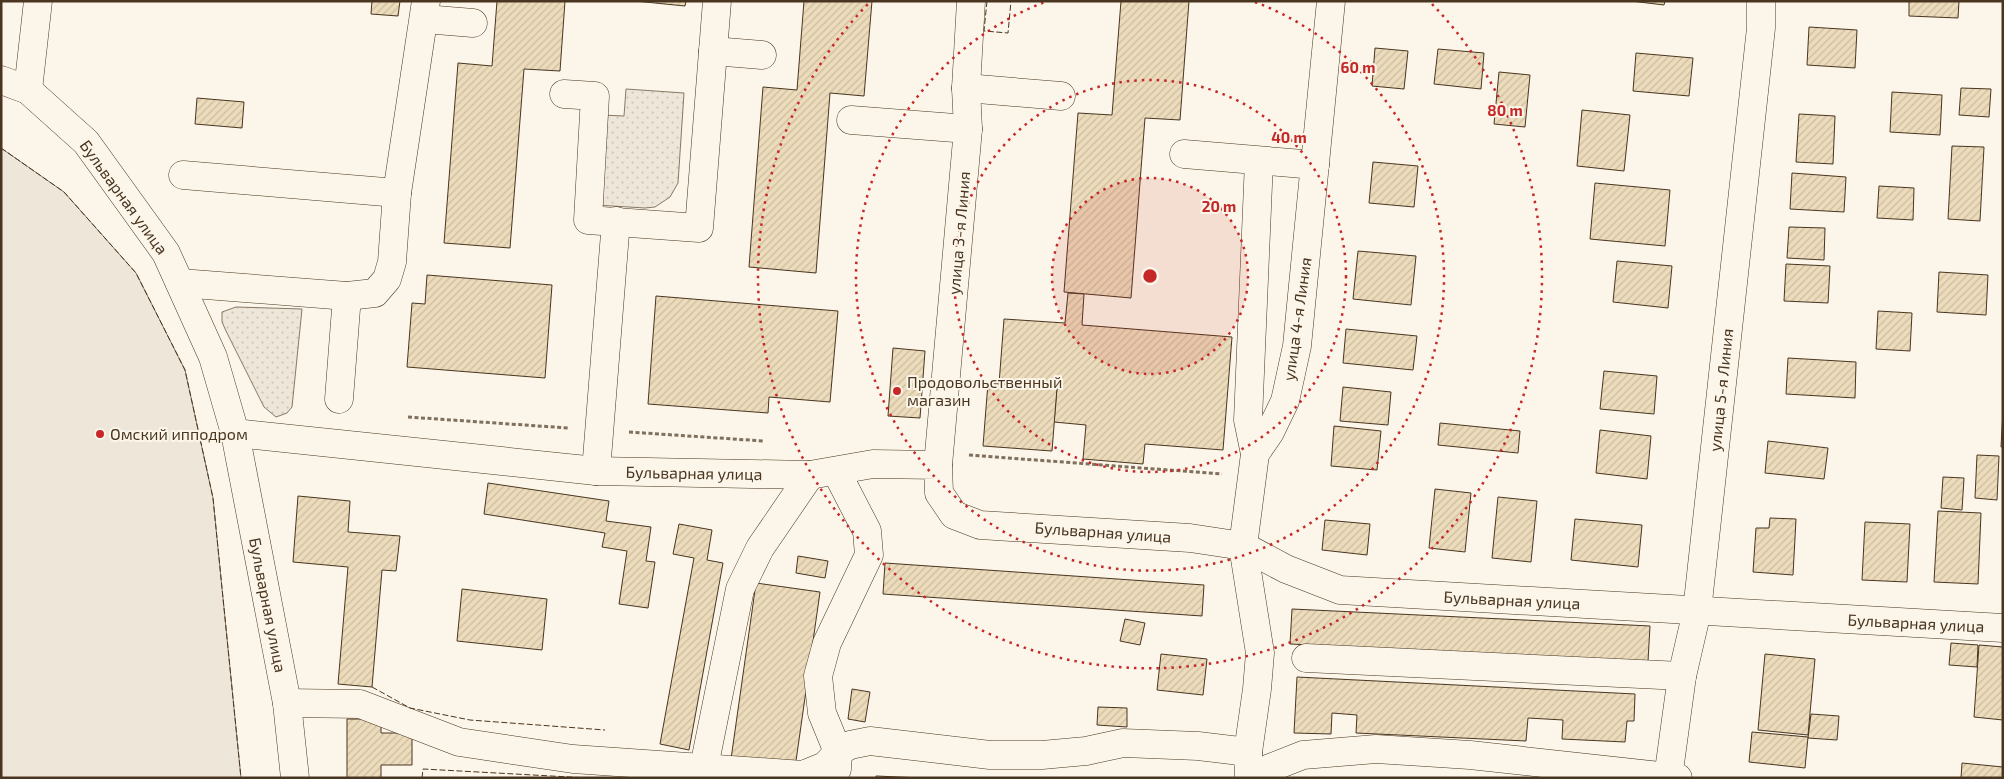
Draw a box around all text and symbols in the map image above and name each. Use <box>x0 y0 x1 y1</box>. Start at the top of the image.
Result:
text: 60 m <box>1341 58 1375 76</box>
text: 80 m <box>1487 101 1523 119</box>
text: 40 m <box>1271 128 1307 146</box>
street label: Бульварная улица <box>76 136 172 258</box>
street label: улица 3-я Линия <box>944 170 974 296</box>
text: 20 m <box>1202 197 1236 215</box>
street label: улица 4-я Линия <box>1278 256 1316 382</box>
centre of rings <box>1141 267 1159 285</box>
street label: улица 5-я Линия <box>1705 328 1737 452</box>
place label: Продовольственный магазин <box>907 372 1062 409</box>
marker: Продовольственный магазин <box>891 385 903 397</box>
place label: Омский ипподром <box>110 424 248 443</box>
marker: Омский ипподром <box>94 428 106 440</box>
street label: Бульварная улица <box>625 462 763 484</box>
street label: Бульварная улица <box>1034 517 1172 547</box>
street label: Бульварная улица <box>245 536 291 674</box>
street label: Бульварная улица <box>1443 586 1581 614</box>
street label: Бульварная улица <box>1847 609 1985 637</box>

